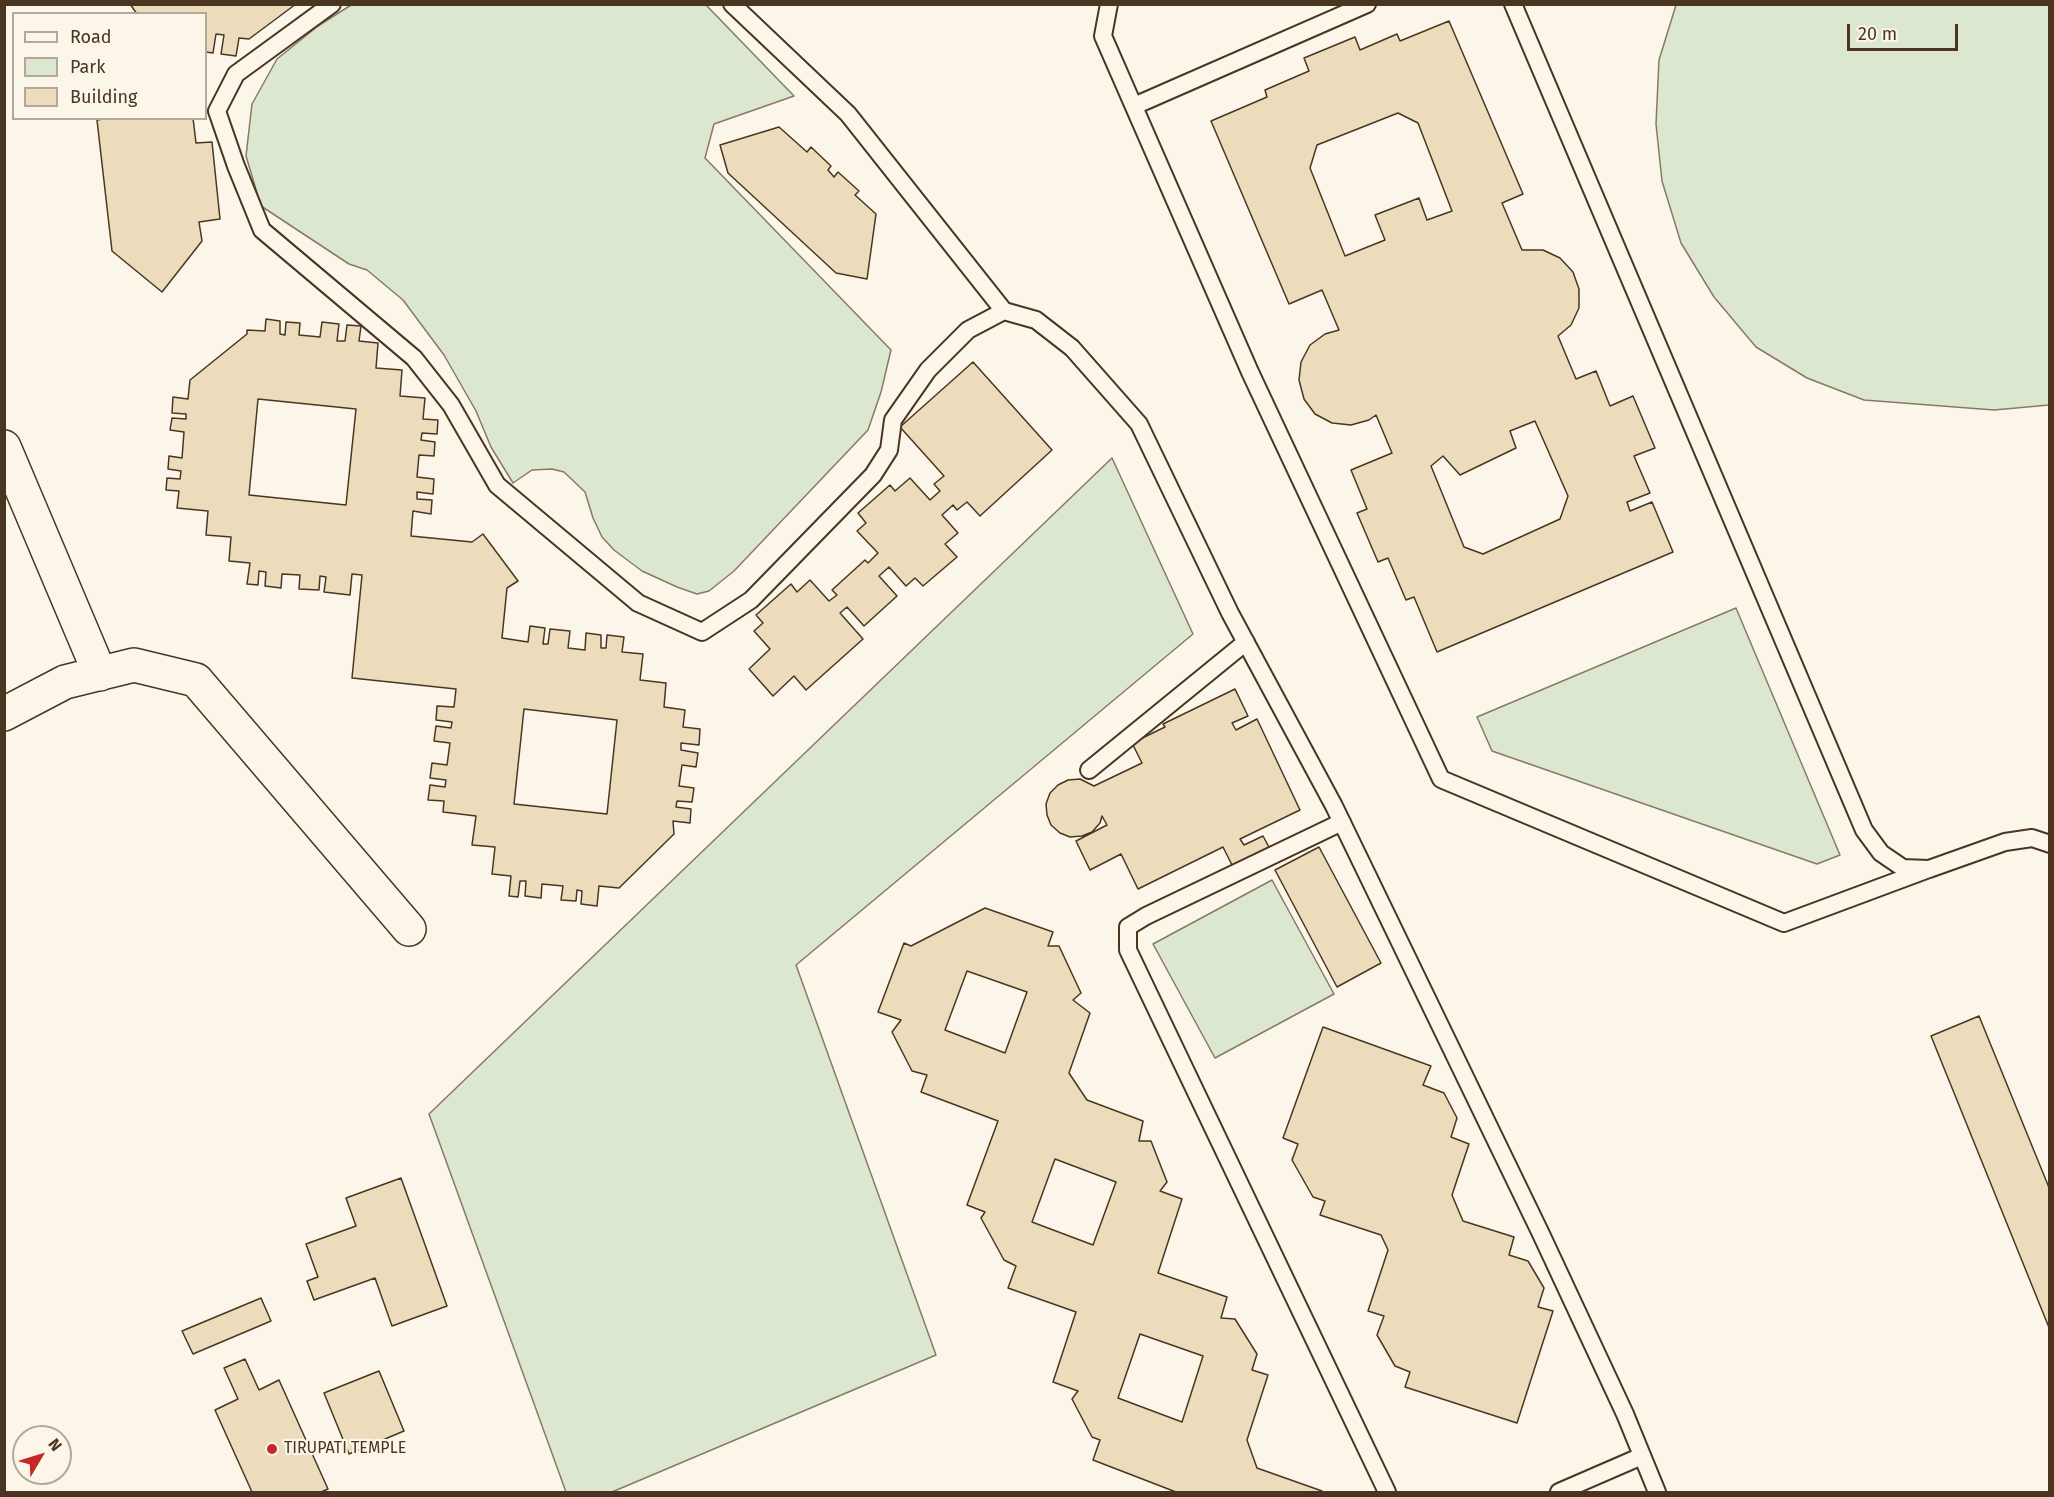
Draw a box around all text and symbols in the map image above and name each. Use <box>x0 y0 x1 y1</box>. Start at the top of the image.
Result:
legend <box>12 12 207 120</box>
scale bar <box>1850 12 1961 50</box>
text: 20 m <box>1858 23 1897 45</box>
text: Road <box>70 26 112 48</box>
text: Park <box>70 56 105 78</box>
text: Building <box>70 86 137 108</box>
north arrow <box>12 1425 72 1485</box>
text: N <box>44 1435 66 1455</box>
place label: TIRUPATI TEMPLE <box>284 1439 406 1459</box>
marker: TIRUPATI TEMPLE <box>265 1442 279 1456</box>

